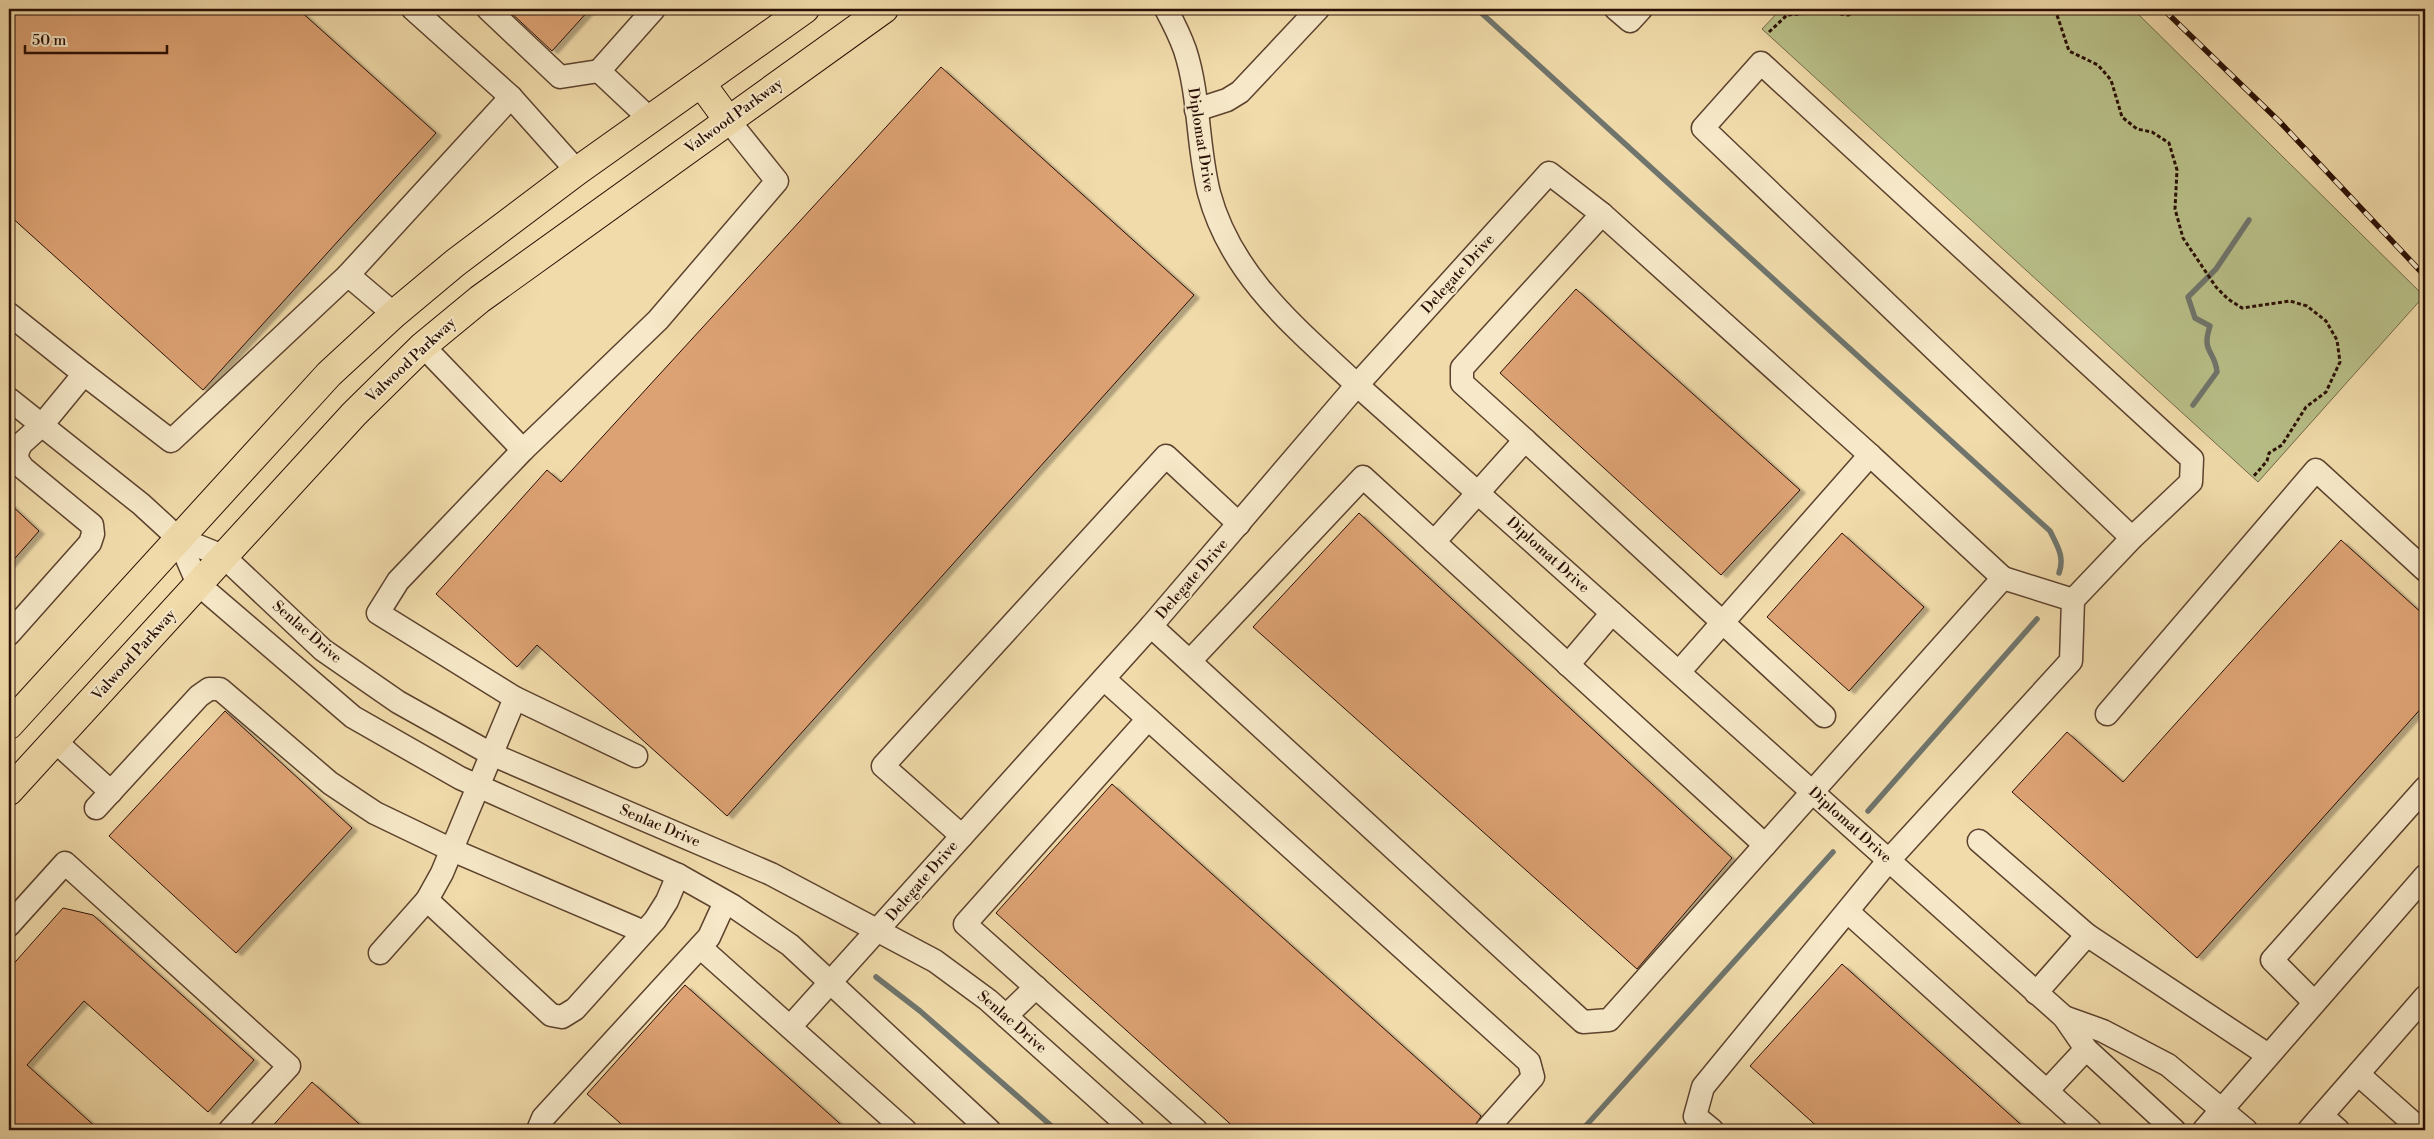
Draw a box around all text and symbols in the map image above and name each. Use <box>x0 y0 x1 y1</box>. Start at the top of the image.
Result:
scale bar <box>25 22 168 54</box>
text: 50 m <box>32 31 66 50</box>
street label: Valwood Parkway <box>680 74 787 159</box>
street label: Diplomat Drive <box>1183 86 1219 194</box>
street label: Delegate Drive <box>1417 230 1499 318</box>
street label: Valwood Parkway <box>361 313 461 407</box>
street label: Diplomat Drive <box>1502 513 1594 597</box>
street label: Delegate Drive <box>1152 535 1232 623</box>
street label: Senlac Drive <box>268 597 346 667</box>
street label: Valwood Parkway <box>87 605 181 705</box>
street label: Diplomat Drive <box>1804 783 1896 867</box>
street label: Senlac Drive <box>617 800 703 852</box>
street label: Delegate Drive <box>882 837 962 925</box>
street label: Senlac Drive <box>973 987 1051 1057</box>

